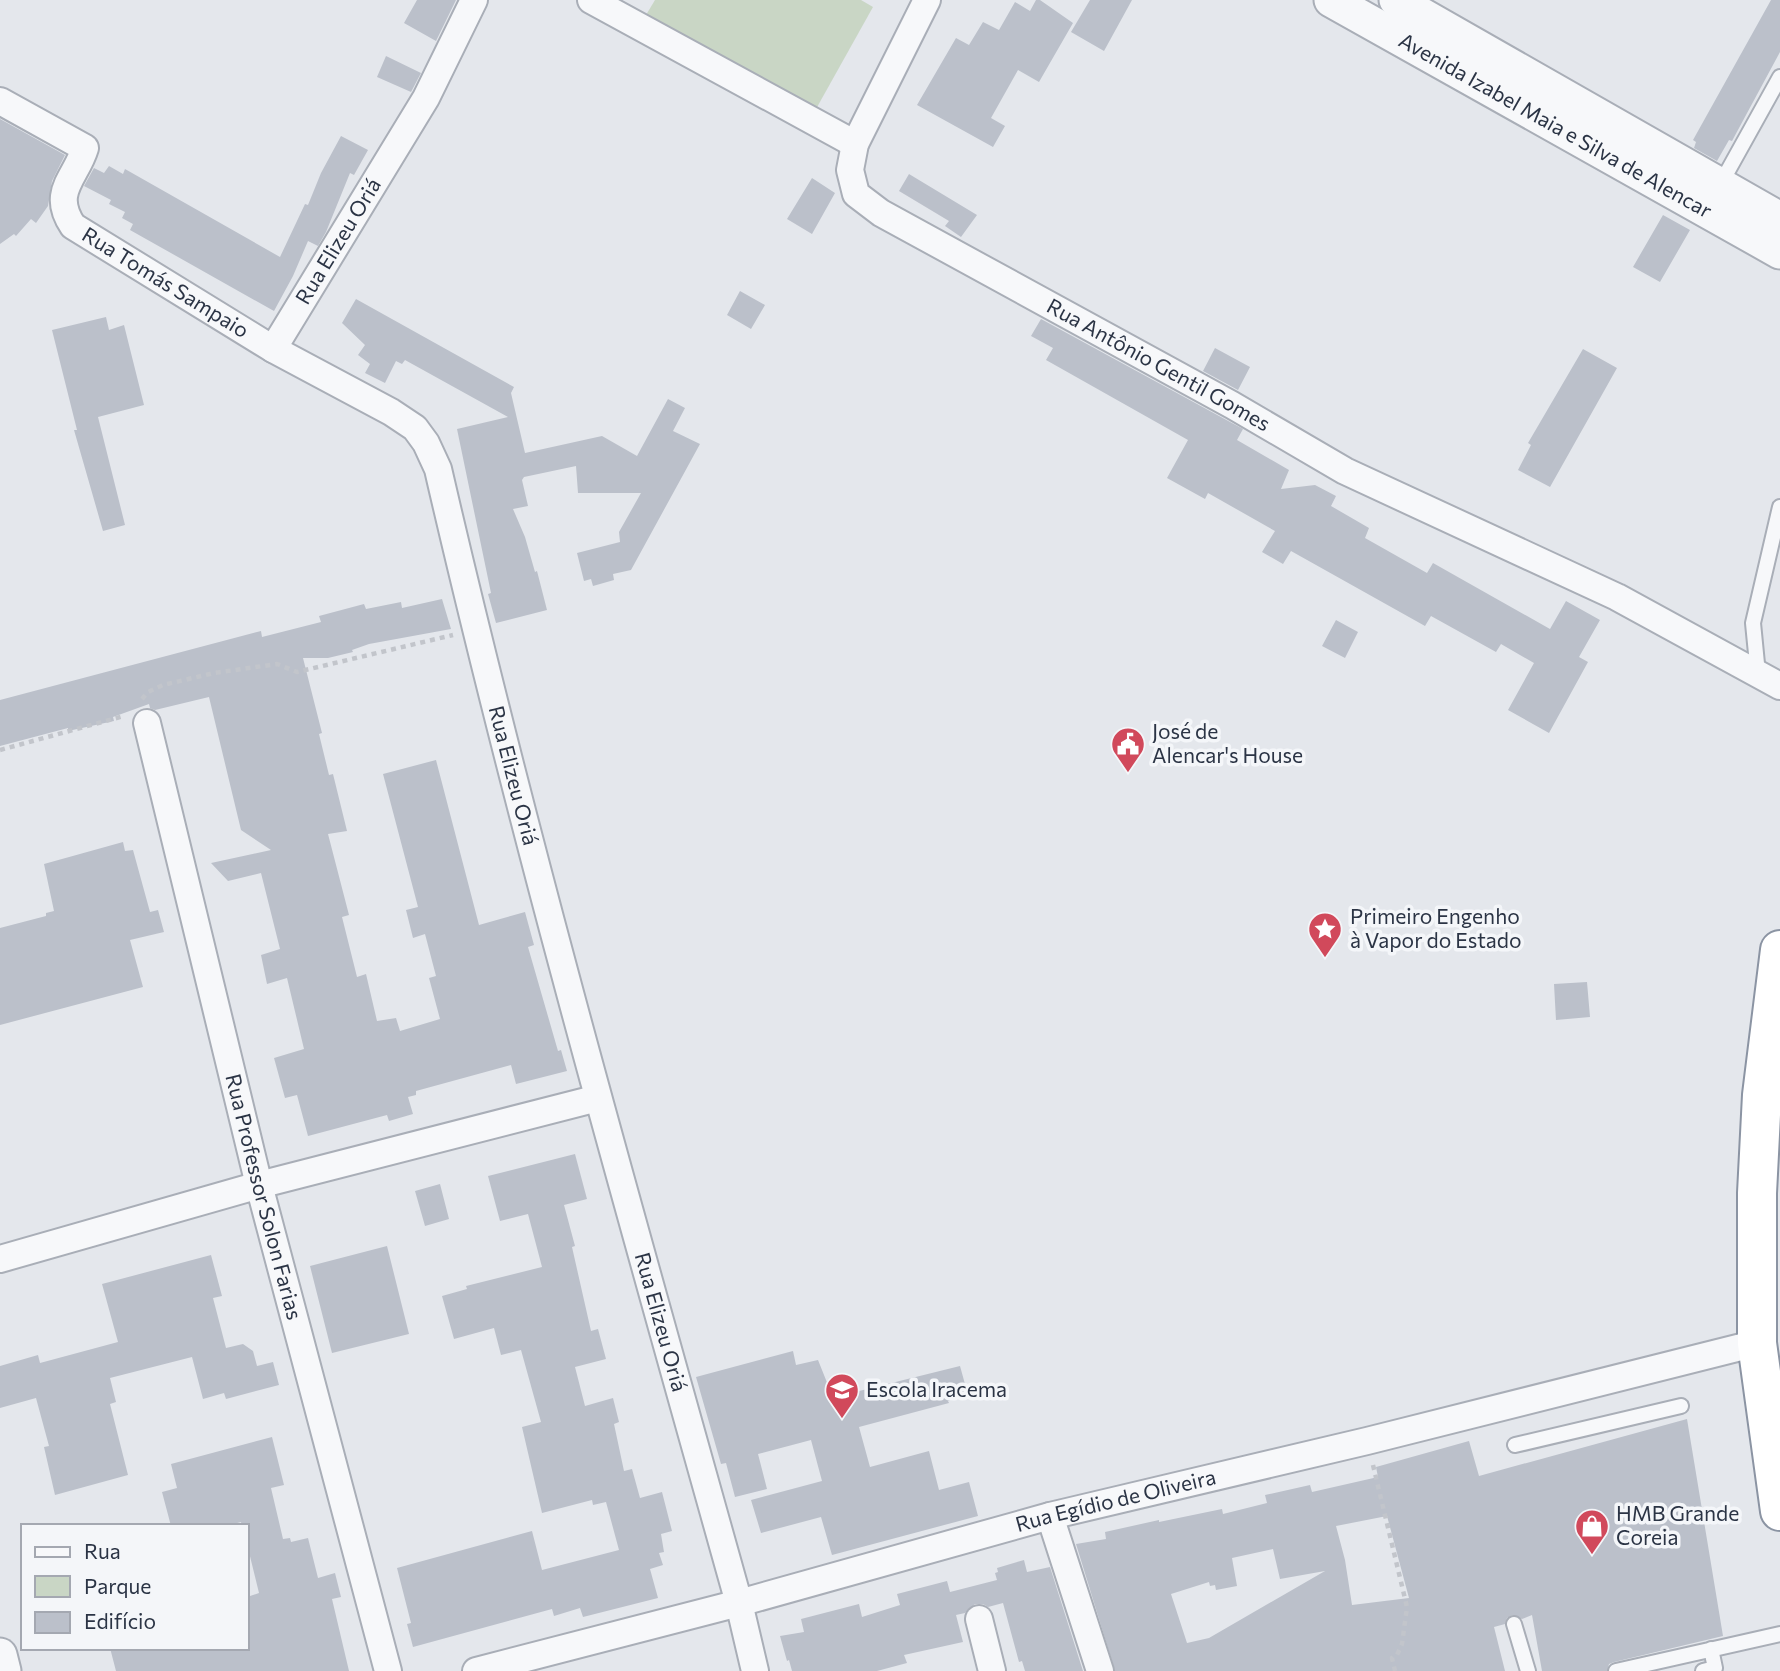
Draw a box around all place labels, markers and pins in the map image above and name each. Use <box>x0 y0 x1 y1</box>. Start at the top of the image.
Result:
place label: José de Alencar's House <box>1152 718 1303 767</box>
public building icon: José de Alencar's House <box>1109 725 1147 774</box>
place label: Primeiro Engenho à Vapor do Estado <box>1350 903 1521 952</box>
place icon: Primeiro Engenho à Vapor do Estado <box>1306 910 1344 959</box>
school or university icon: Escola Iracema <box>823 1371 861 1420</box>
place label: Escola Iracema <box>866 1376 1007 1401</box>
place label: HMB Grande Coreia <box>1616 1500 1739 1549</box>
shop icon: HMB Grande Coreia <box>1573 1507 1611 1556</box>

